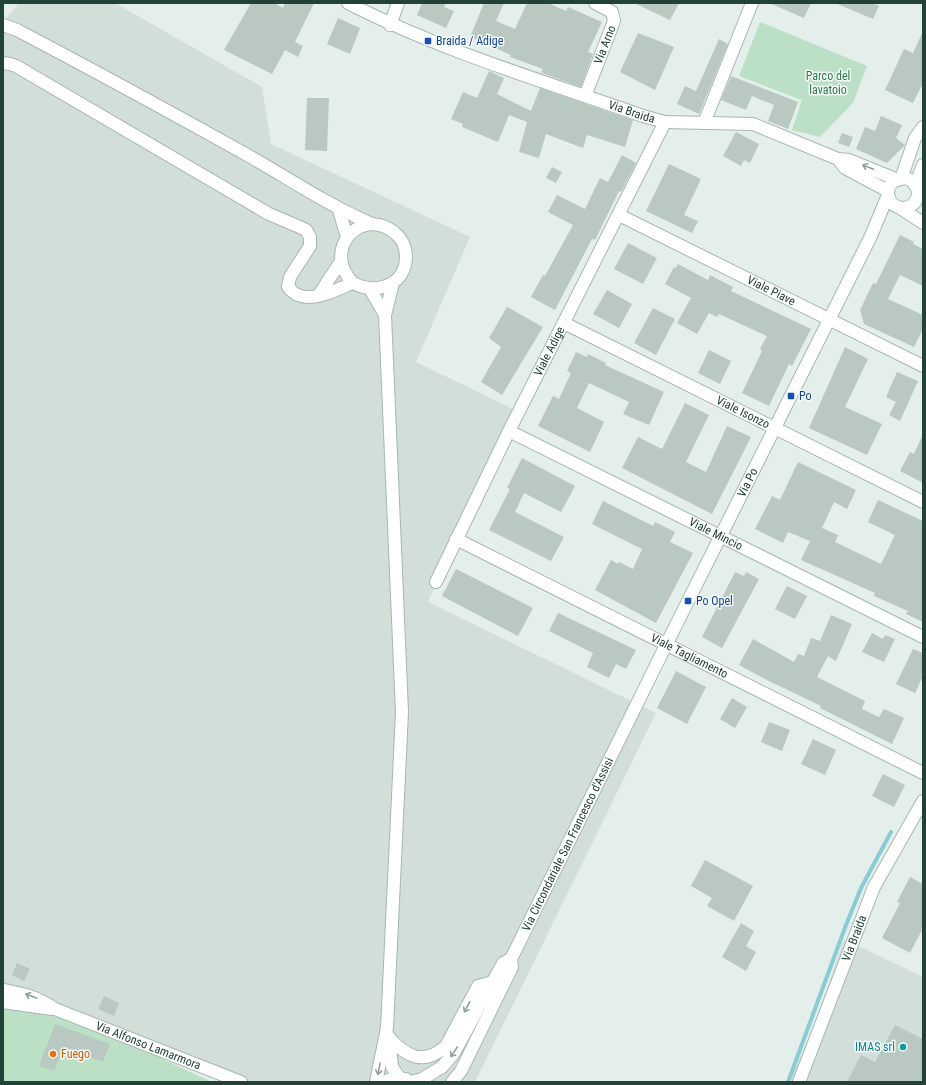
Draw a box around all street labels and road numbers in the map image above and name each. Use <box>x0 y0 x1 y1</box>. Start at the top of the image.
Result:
street label: Via Arno <box>591 23 619 66</box>
street label: Via Braida <box>607 97 657 126</box>
street label: Viale Piave <box>745 273 798 309</box>
street label: Viale Adige <box>531 324 568 378</box>
street label: Viale Isonzo <box>714 393 772 431</box>
street label: Via Po <box>734 466 761 499</box>
street label: Viale Mincio <box>687 515 745 553</box>
street label: Viale Tagliamento <box>648 631 730 681</box>
street label: Via Circondariale San Francesco d'Assisi <box>519 755 616 933</box>
street label: Via Braida <box>839 913 870 963</box>
street label: Via Alfonso Lamarmora <box>94 1019 203 1073</box>

